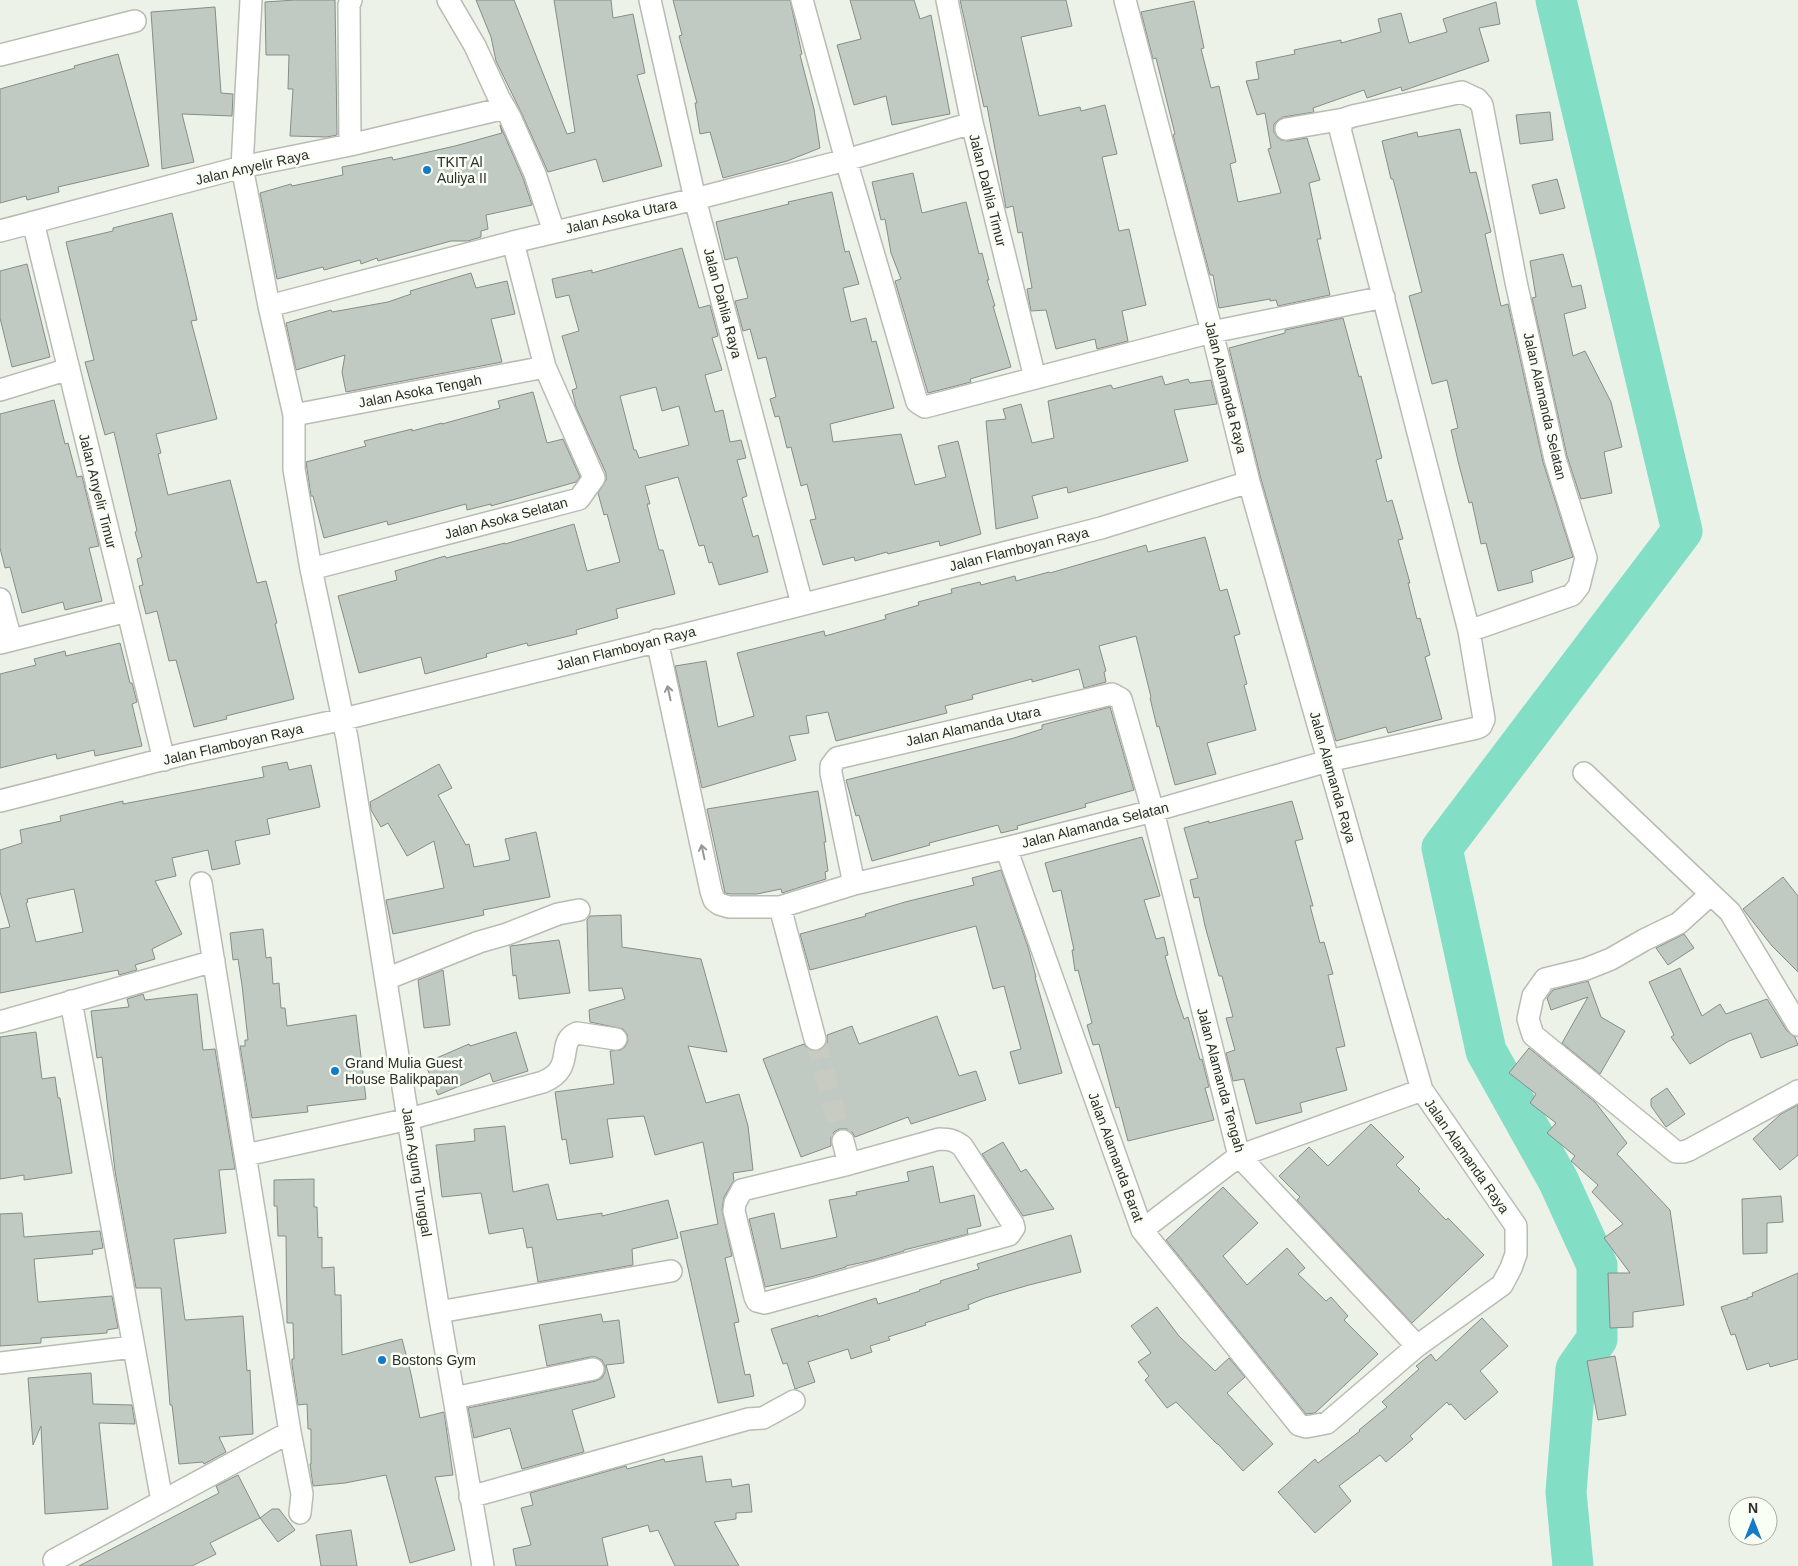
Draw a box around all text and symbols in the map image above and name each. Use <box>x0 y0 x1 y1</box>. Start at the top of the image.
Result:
street label: Jalan Dahlia Timur <box>966 132 1010 249</box>
street label: Jalan Anyelir Raya <box>194 146 310 188</box>
place label: TKIT Al Auliya II <box>437 154 487 186</box>
marker: TKIT Al Auliya II <box>421 164 433 176</box>
street label: Jalan Asoka Utara <box>564 195 678 237</box>
street label: Jalan Dahlia Raya <box>701 246 745 360</box>
street label: Jalan Alamanda Raya <box>1202 319 1250 455</box>
street label: Jalan Alamanda Selatan <box>1520 331 1570 481</box>
street label: Jalan Asoka Tengah <box>357 371 483 411</box>
street label: Jalan Anyelir Timur <box>76 432 120 551</box>
street label: Jalan Asoka Selatan <box>443 494 569 542</box>
street label: Jalan Flamboyan Raya <box>948 524 1091 574</box>
street label: Jalan Flamboyan Raya <box>555 623 698 673</box>
one-way arrow <box>663 686 673 702</box>
street label: Jalan Alamanda Utara <box>904 703 1042 749</box>
street label: Jalan Alamanda Raya <box>1307 709 1360 845</box>
street label: Jalan Flamboyan Raya <box>161 720 305 768</box>
street label: Jalan Alamanda Selatan <box>1020 799 1170 851</box>
one-way arrow <box>697 845 707 861</box>
street label: Jalan Alamanda Tengah <box>1194 1006 1248 1154</box>
place label: Grand Mulia Guest House Balikpapan <box>345 1055 463 1087</box>
marker: Grand Mulia Guest House Balikpapan <box>329 1065 341 1077</box>
street label: Jalan Alamanda Barat <box>1085 1090 1147 1224</box>
street label: Jalan Alamanda Raya <box>1421 1096 1513 1217</box>
street label: Jalan Agung Tunggal <box>399 1106 435 1238</box>
place label: Bostons Gym <box>392 1352 476 1368</box>
marker: Bostons Gym <box>376 1354 388 1366</box>
north arrow <box>1728 1496 1778 1546</box>
text: N <box>1748 1500 1758 1516</box>

